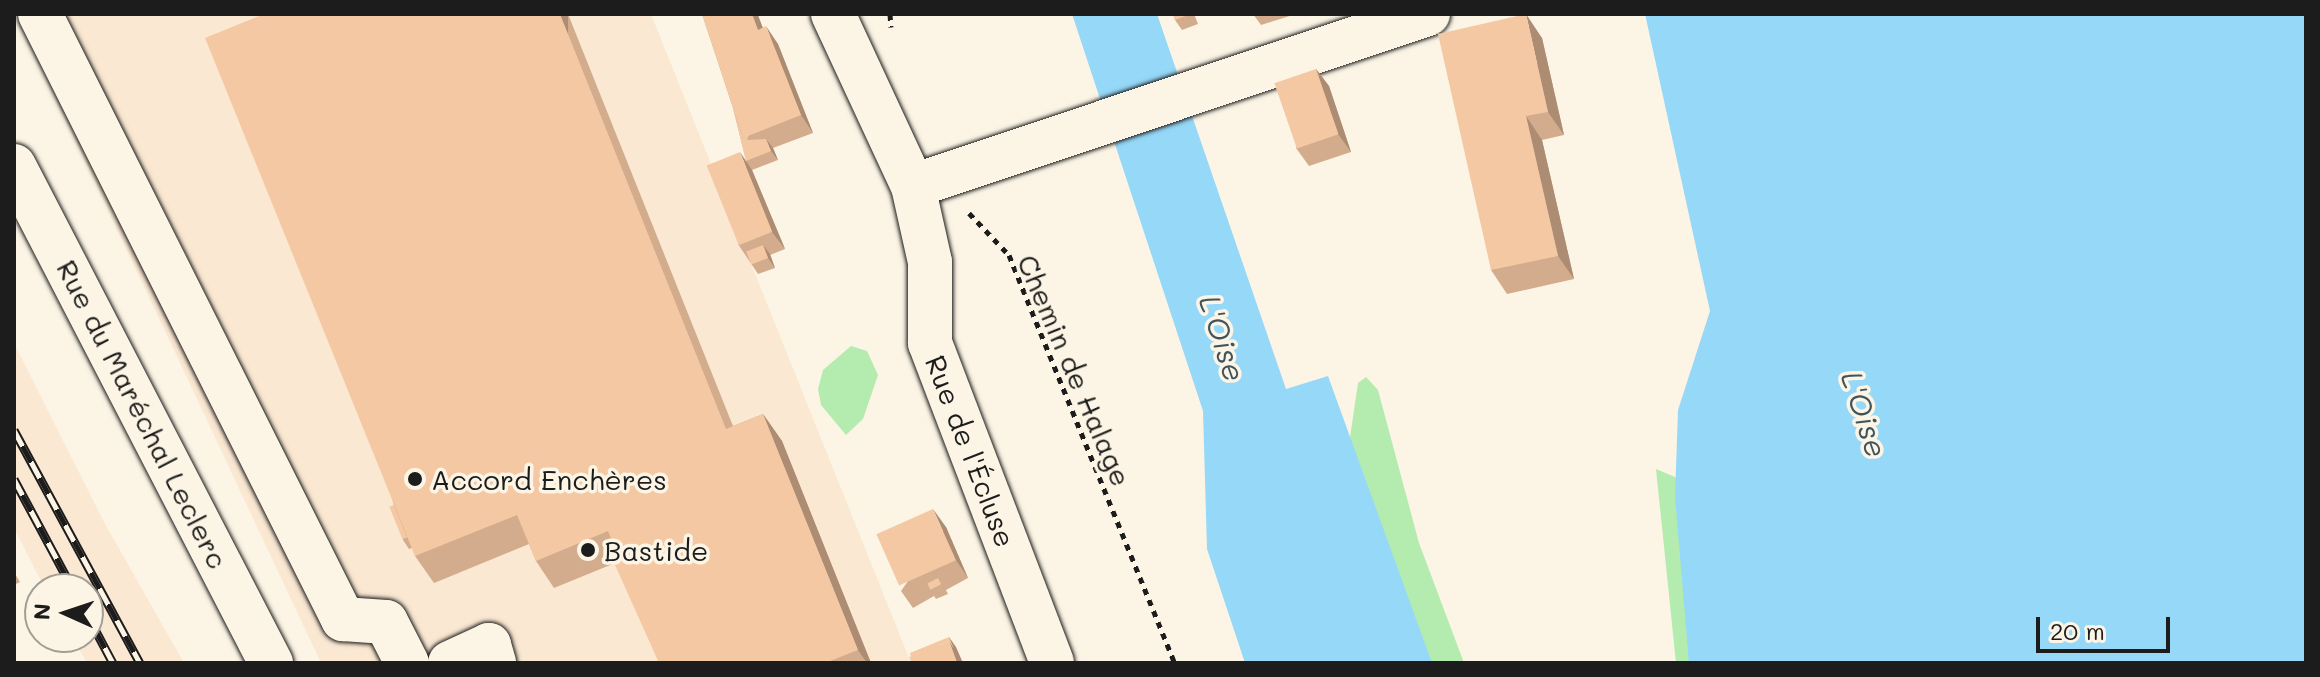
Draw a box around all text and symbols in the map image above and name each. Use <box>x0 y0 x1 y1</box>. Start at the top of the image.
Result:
street label: Chemin de Halage <box>1011 249 1139 491</box>
street label: Rue du Maréchal Leclerc <box>50 254 236 574</box>
water label: L'Oise <box>1192 290 1254 386</box>
street label: Rue de l'Écluse <box>919 350 1023 552</box>
water label: L'Oise <box>1834 366 1896 462</box>
place label: Accord Enchères <box>431 462 667 496</box>
marker: Accord Enchères <box>406 470 424 488</box>
place label: Bastide <box>604 533 708 567</box>
marker: Bastide <box>579 541 597 559</box>
north arrow <box>24 573 104 653</box>
scale bar <box>2040 601 2174 651</box>
text: N <box>27 603 56 621</box>
text: 20 m <box>2050 615 2105 646</box>

